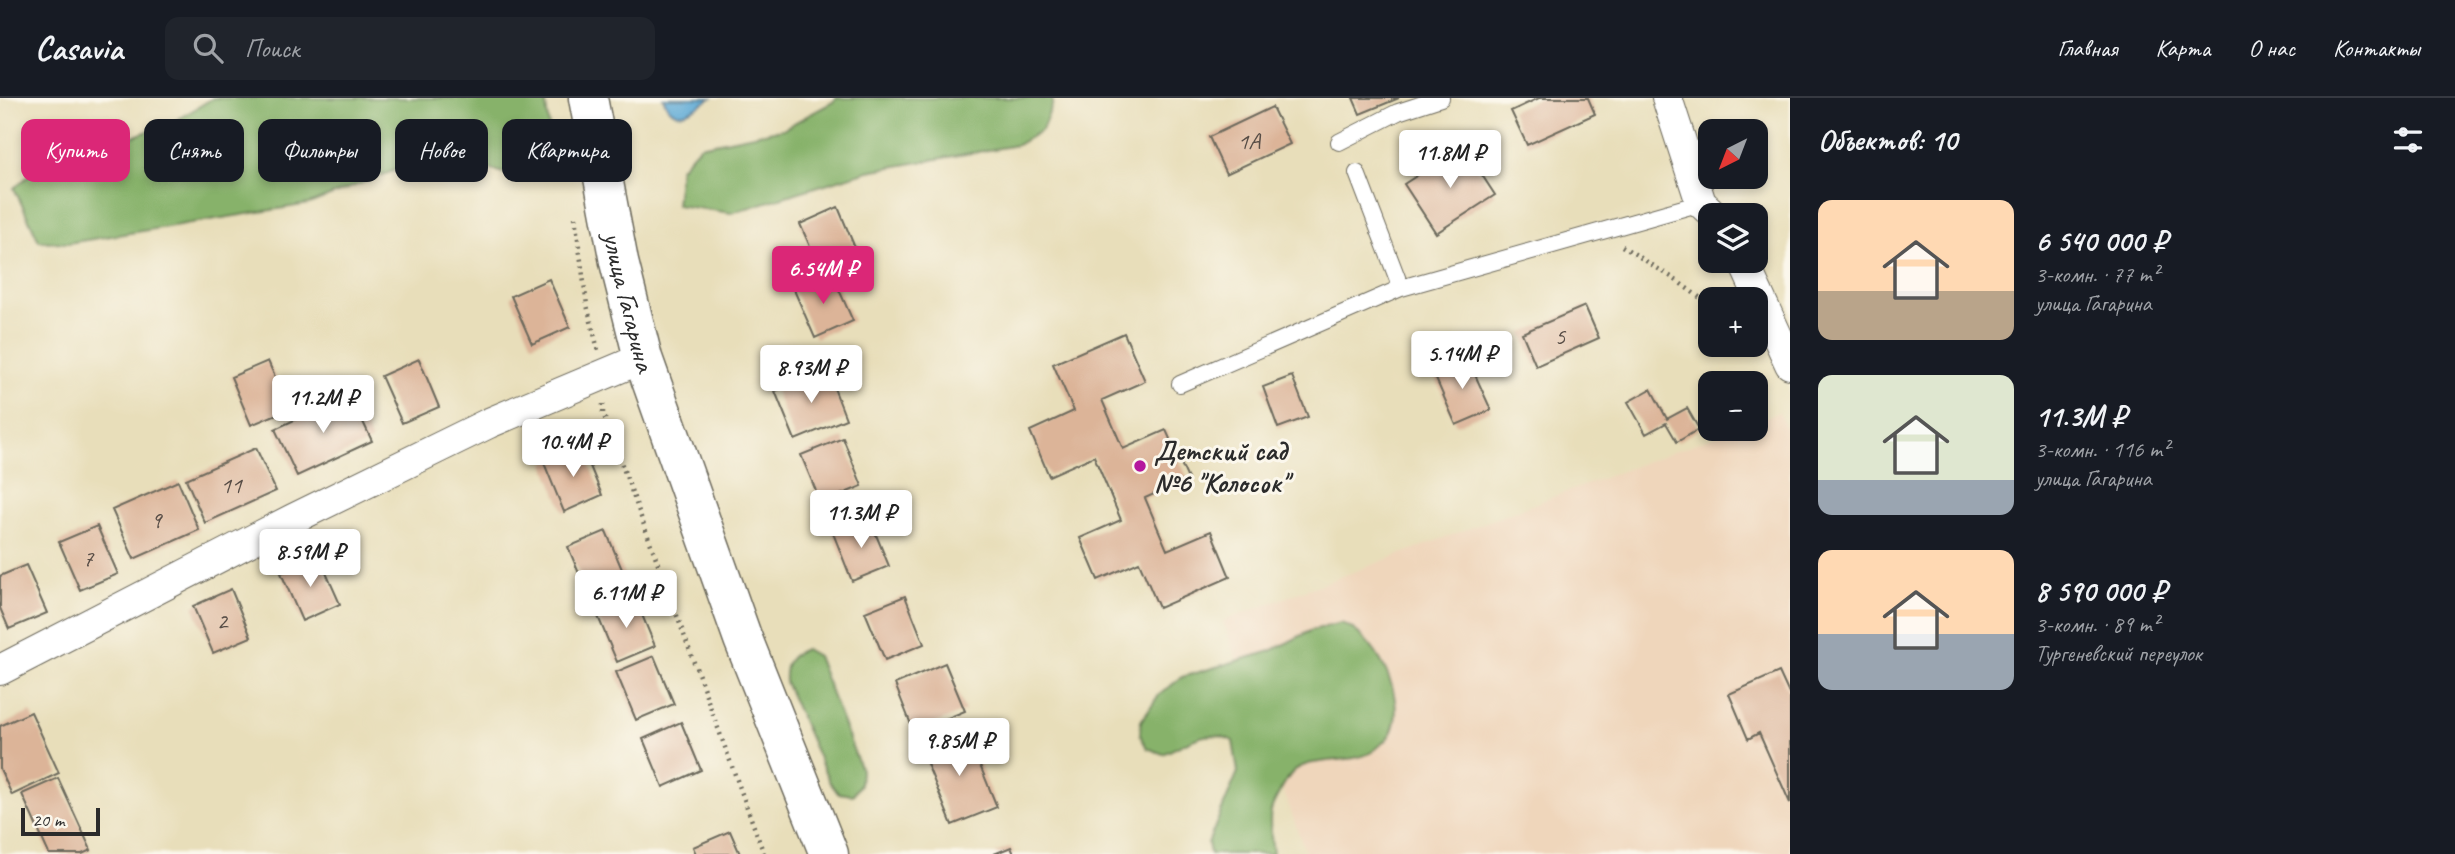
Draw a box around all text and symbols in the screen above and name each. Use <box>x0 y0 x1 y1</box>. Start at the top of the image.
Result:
search box <box>165 17 655 80</box>
text: Casavia <box>35 27 123 69</box>
icon: search <box>189 29 227 67</box>
text: Поиск <box>245 32 300 65</box>
text: Главная <box>2057 33 2118 63</box>
text: Карта <box>2156 33 2210 63</box>
text: О нас <box>2248 33 2295 63</box>
text: Контакты <box>2333 33 2420 63</box>
chip: Купить <box>21 119 130 182</box>
chip: Снять <box>144 119 244 182</box>
chip: Фильтры <box>258 119 381 182</box>
chip: Новое <box>395 119 488 182</box>
chip: Квартира <box>502 119 632 182</box>
north arrow <box>1698 119 1768 189</box>
map controls <box>1698 119 1768 441</box>
text: Объектов: 10 <box>1818 121 1957 159</box>
icon: filters <box>2389 121 2427 159</box>
house number: 1А <box>1238 126 1261 156</box>
pin: 11.8M ₽ <box>1385 130 1515 190</box>
text: 11.8M ₽ <box>1415 138 1485 167</box>
button: layers <box>1698 203 1768 273</box>
text: 6 540 000 ₽ <box>2035 222 2167 260</box>
street label: улица Гагарина <box>596 227 664 378</box>
icon: home <box>1874 228 1958 312</box>
pin: 6.54M ₽ <box>758 246 888 306</box>
text: 6.54M ₽ <box>788 254 858 283</box>
text: 3-комн. · 77 m² <box>2035 260 2159 289</box>
button: + <box>1698 287 1768 357</box>
text: улица Гагарина <box>2035 289 2151 318</box>
house number: 5 <box>1555 321 1567 351</box>
pin: 5.14M ₽ <box>1397 331 1527 391</box>
text: 5.14M ₽ <box>1427 339 1497 368</box>
pin: 8.93M ₽ <box>746 345 876 405</box>
text: 8.93M ₽ <box>776 353 846 382</box>
button: − <box>1698 371 1768 441</box>
pin: 11.2M ₽ <box>258 376 388 435</box>
text: 11.2M ₽ <box>288 383 358 412</box>
text: 11.3M ₽ <box>2035 397 2126 435</box>
icon: home <box>1874 403 1958 487</box>
pin: 10.4M ₽ <box>508 420 638 479</box>
text: 10.4M ₽ <box>538 427 608 456</box>
place label: Детский сад №6 "Колосок" <box>1154 433 1294 500</box>
text: 3-комн. · 116 m² <box>2035 435 2169 464</box>
marker: Детский сад №6 "Колосок" <box>1132 458 1148 474</box>
text: улица Гагарина <box>2035 464 2151 493</box>
house number: 11 <box>220 470 243 500</box>
pin: 11.3M ₽ <box>796 490 926 550</box>
text: 11.3M ₽ <box>826 498 896 527</box>
house number: 9 <box>151 505 164 535</box>
pin: 8.59M ₽ <box>245 530 375 589</box>
text: 8.59M ₽ <box>275 537 345 566</box>
house number: 7 <box>83 543 95 573</box>
pin: 6.11M ₽ <box>561 570 691 630</box>
text: 8 590 000 ₽ <box>2035 572 2166 610</box>
text: 6.11M ₽ <box>591 578 661 607</box>
icon: home <box>1874 578 1958 662</box>
house number: 2 <box>217 606 230 636</box>
text: 3-комн. · 89 m² <box>2035 610 2159 639</box>
text: Тургеневский переулок <box>2035 639 2202 668</box>
pin: 9.85M ₽ <box>894 718 1024 778</box>
text: 9.85M ₽ <box>924 726 994 755</box>
scale bar <box>21 805 100 837</box>
text: 20 m <box>32 808 64 832</box>

